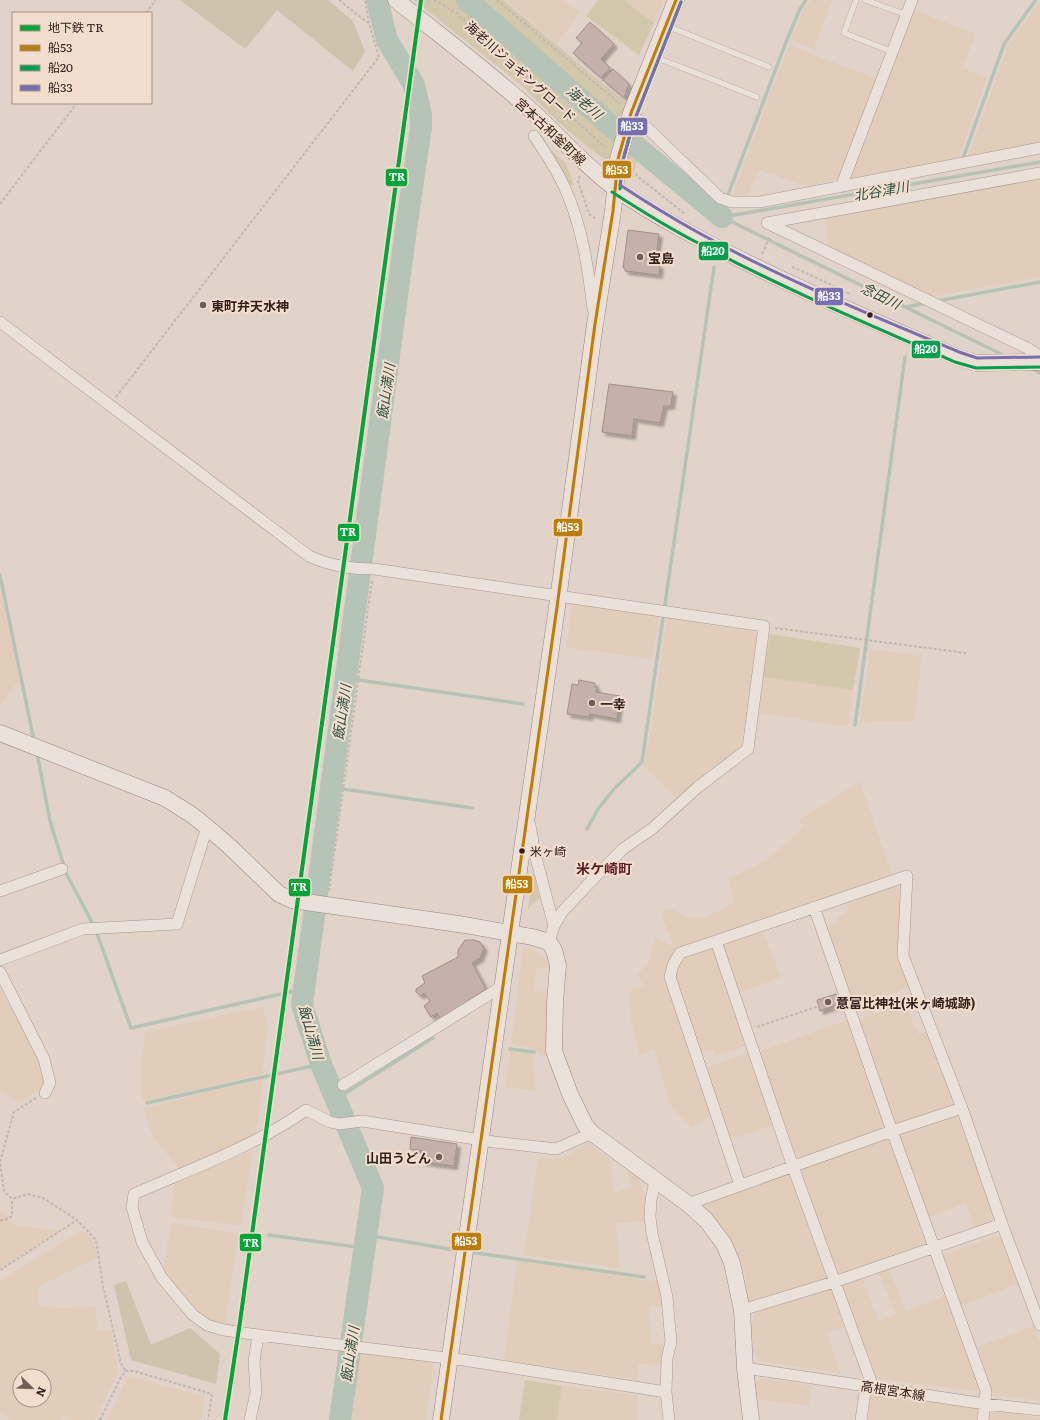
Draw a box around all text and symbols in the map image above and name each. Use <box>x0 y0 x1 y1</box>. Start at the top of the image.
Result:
legend <box>12 12 152 104</box>
street label: 海老川ジョギングロード <box>462 16 580 126</box>
text: 地下鉄 TR <box>48 18 104 36</box>
text: 船53 <box>48 38 73 56</box>
text: 船20 <box>48 58 73 76</box>
text: 船33 <box>48 78 73 96</box>
water label: 海老川 <box>563 81 609 125</box>
street label: 宮本古和釜町線 <box>511 93 591 169</box>
line badge: 船33 <box>617 117 648 136</box>
text: 船33 <box>620 117 644 133</box>
line badge: 船53 <box>602 160 632 179</box>
text: 船53 <box>605 161 629 177</box>
line badge: TR <box>385 168 408 187</box>
text: TR <box>389 168 406 184</box>
water label: 北谷津川 <box>852 175 912 205</box>
line badge: 船20 <box>698 241 729 261</box>
text: 船20 <box>701 242 725 258</box>
place label: 宝島 <box>648 248 674 267</box>
marker: 宝島 <box>635 252 645 262</box>
water label: 念田川 <box>858 277 906 314</box>
line badge: 船33 <box>814 287 844 306</box>
text: 船33 <box>817 287 841 303</box>
place label: 東町弁天水神 <box>211 296 289 315</box>
marker: 東町弁天水神 <box>198 300 208 310</box>
unlabelled marker <box>865 310 875 320</box>
line badge: 船20 <box>911 340 941 359</box>
text: 船20 <box>914 340 938 356</box>
water label: 飯山満川 <box>371 360 399 420</box>
line badge: 船53 <box>553 518 583 537</box>
text: 船53 <box>556 518 580 534</box>
line badge: TR <box>337 523 360 542</box>
text: TR <box>340 523 357 539</box>
water label: 飯山満川 <box>327 681 355 741</box>
place label: 一幸 <box>600 694 626 713</box>
marker: 一幸 <box>587 698 597 708</box>
place label: 米ヶ崎 <box>530 842 566 860</box>
marker: 米ヶ崎 <box>517 846 527 856</box>
district label: 米ケ崎町 <box>576 858 632 878</box>
line badge: 船53 <box>502 875 533 894</box>
text: 船53 <box>505 875 529 891</box>
line badge: TR <box>288 878 311 897</box>
text: TR <box>291 878 308 894</box>
place label: 意富比神社(米ヶ崎城跡) <box>836 993 975 1012</box>
marker: 意富比神社(米ヶ崎城跡) <box>823 997 833 1007</box>
water label: 飯山満川 <box>295 1002 330 1064</box>
place label: 山田うどん <box>366 1148 431 1167</box>
marker: 山田うどん <box>434 1152 444 1162</box>
line badge: 船53 <box>451 1232 482 1251</box>
text: 船53 <box>454 1232 478 1248</box>
line badge: TR <box>239 1233 262 1252</box>
text: TR <box>243 1234 260 1250</box>
water label: 飯山満川 <box>335 1323 363 1383</box>
north arrow <box>12 1368 52 1408</box>
street label: 高根宮本線 <box>859 1376 927 1404</box>
text: N <box>33 1385 51 1400</box>

